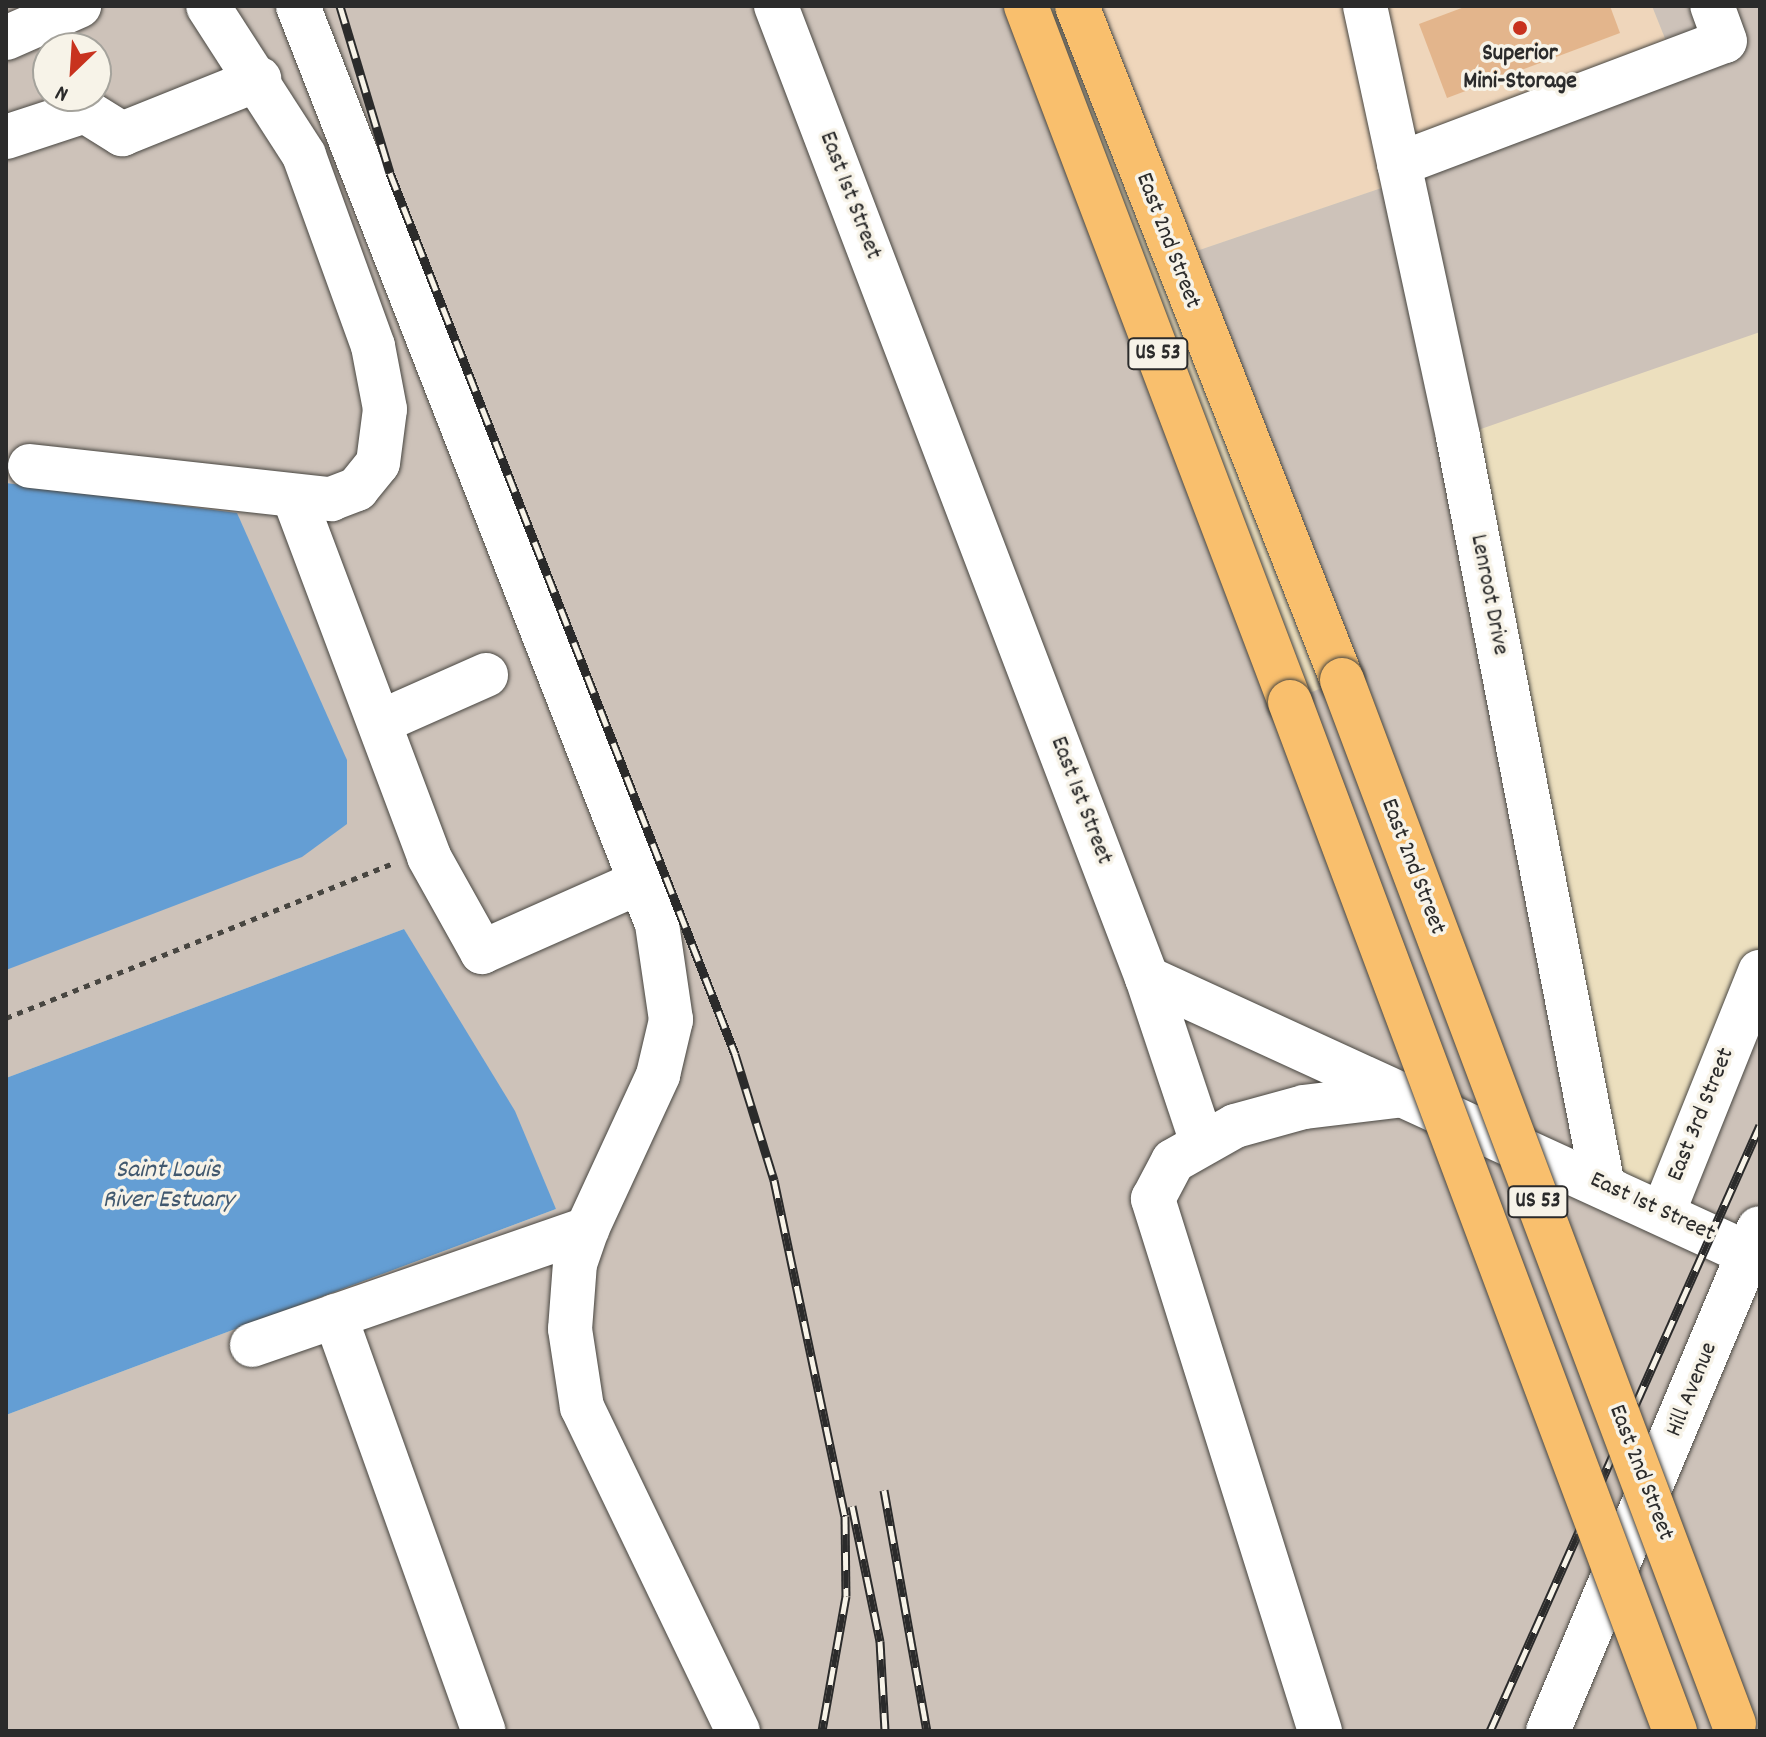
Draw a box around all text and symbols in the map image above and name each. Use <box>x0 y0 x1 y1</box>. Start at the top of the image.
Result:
marker: Superior Mini-Storage <box>1511 19 1529 37</box>
north arrow <box>32 32 112 112</box>
place label: Superior Mini-Storage <box>1463 41 1577 97</box>
text: N <box>51 76 74 109</box>
street label: East 1st Street <box>811 128 887 264</box>
street label: East 2nd Street <box>1128 169 1206 313</box>
road number: US 53 <box>1126 336 1190 372</box>
street label: Lenroot Drive <box>1462 532 1514 658</box>
street label: East 1st Street <box>1042 733 1118 869</box>
street label: East 2nd Street <box>1373 795 1451 939</box>
street label: East 3rd Street <box>1662 1044 1742 1186</box>
water label: Saint Louis River Estuary <box>102 1155 234 1216</box>
street label: East 1st Street <box>1585 1166 1719 1250</box>
road number: US 53 <box>1506 1184 1570 1220</box>
street label: Hill Avenue <box>1661 1339 1725 1441</box>
street label: East 2nd Street <box>1601 1401 1679 1545</box>

